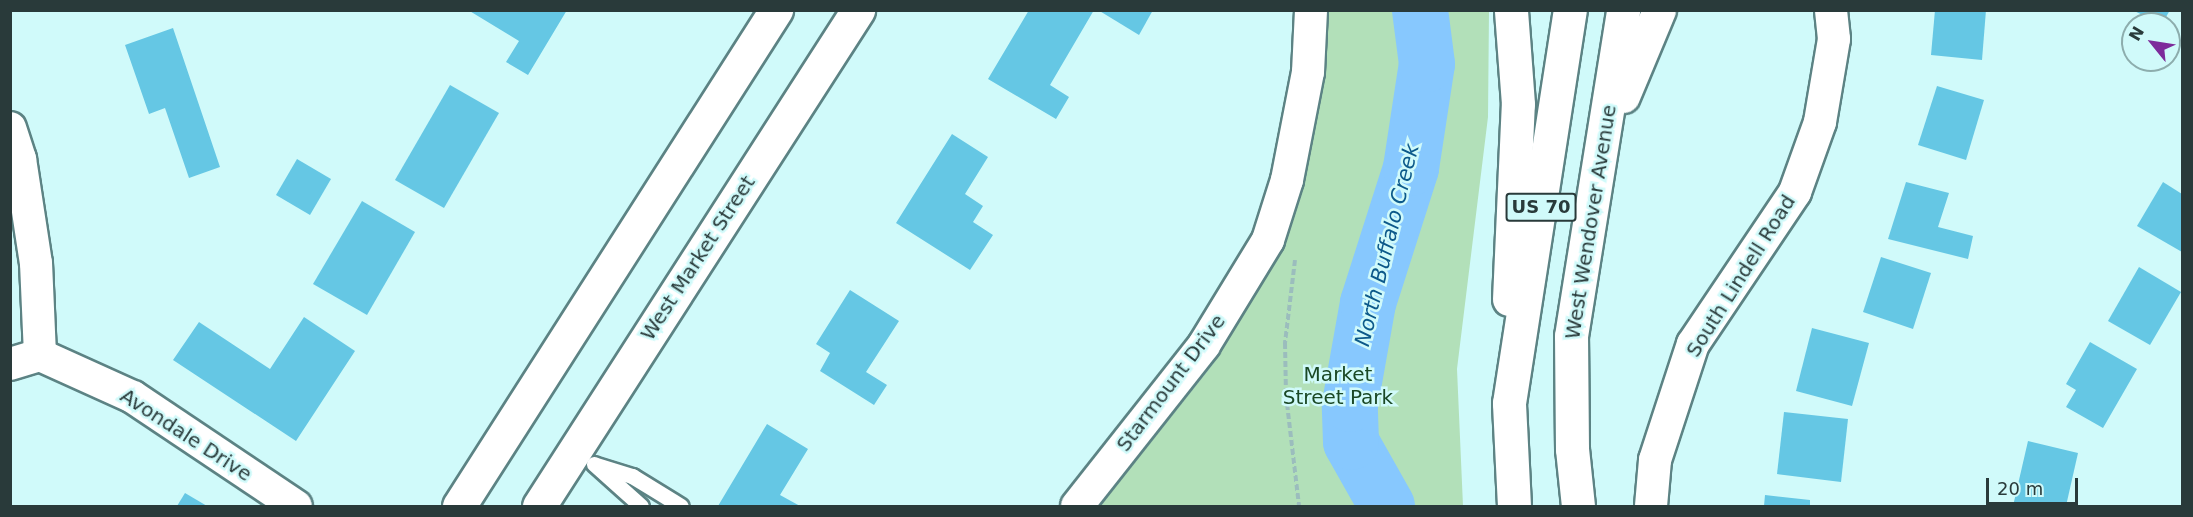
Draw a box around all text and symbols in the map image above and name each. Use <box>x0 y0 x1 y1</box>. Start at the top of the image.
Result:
north arrow <box>2121 12 2181 72</box>
text: N <box>2125 23 2148 44</box>
street label: West Wendover Avenue <box>1561 103 1621 341</box>
water label: North Buffalo Creek <box>1350 141 1424 349</box>
street label: West Market Street <box>636 171 760 345</box>
street label: South Lindell Road <box>1681 191 1801 361</box>
road number: US 70 <box>1505 192 1577 222</box>
street label: Starmount Drive <box>1112 310 1230 456</box>
park label: Market Street Park <box>1283 362 1393 409</box>
street label: Avondale Drive <box>116 384 256 486</box>
scale bar <box>1989 466 2080 504</box>
text: 20 m <box>1997 478 2043 499</box>

